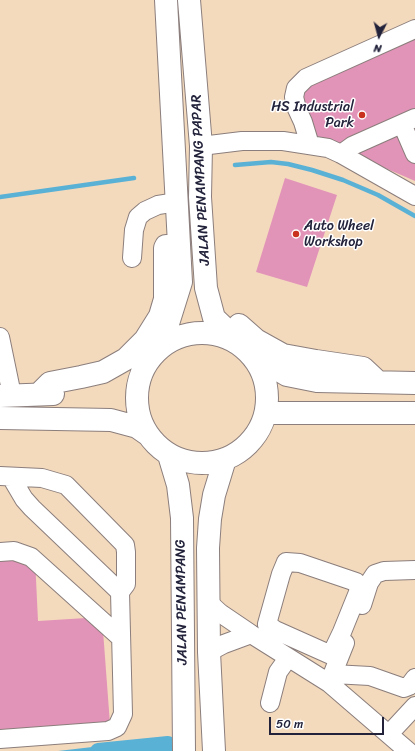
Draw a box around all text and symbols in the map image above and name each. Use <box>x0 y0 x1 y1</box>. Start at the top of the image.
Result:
north arrow <box>359 16 399 56</box>
text: N <box>373 39 382 58</box>
street label: JALAN PENAMPANG PAPAR <box>188 94 214 266</box>
place label: HS Industrial Park <box>271 99 354 132</box>
marker: HS Industrial Park <box>357 110 367 120</box>
place label: Auto Wheel Workshop <box>304 218 374 250</box>
marker: Auto Wheel Workshop <box>291 229 301 239</box>
street label: JALAN PENAMPANG <box>173 539 191 665</box>
scale bar <box>271 709 386 735</box>
text: 50 m <box>276 713 303 735</box>

